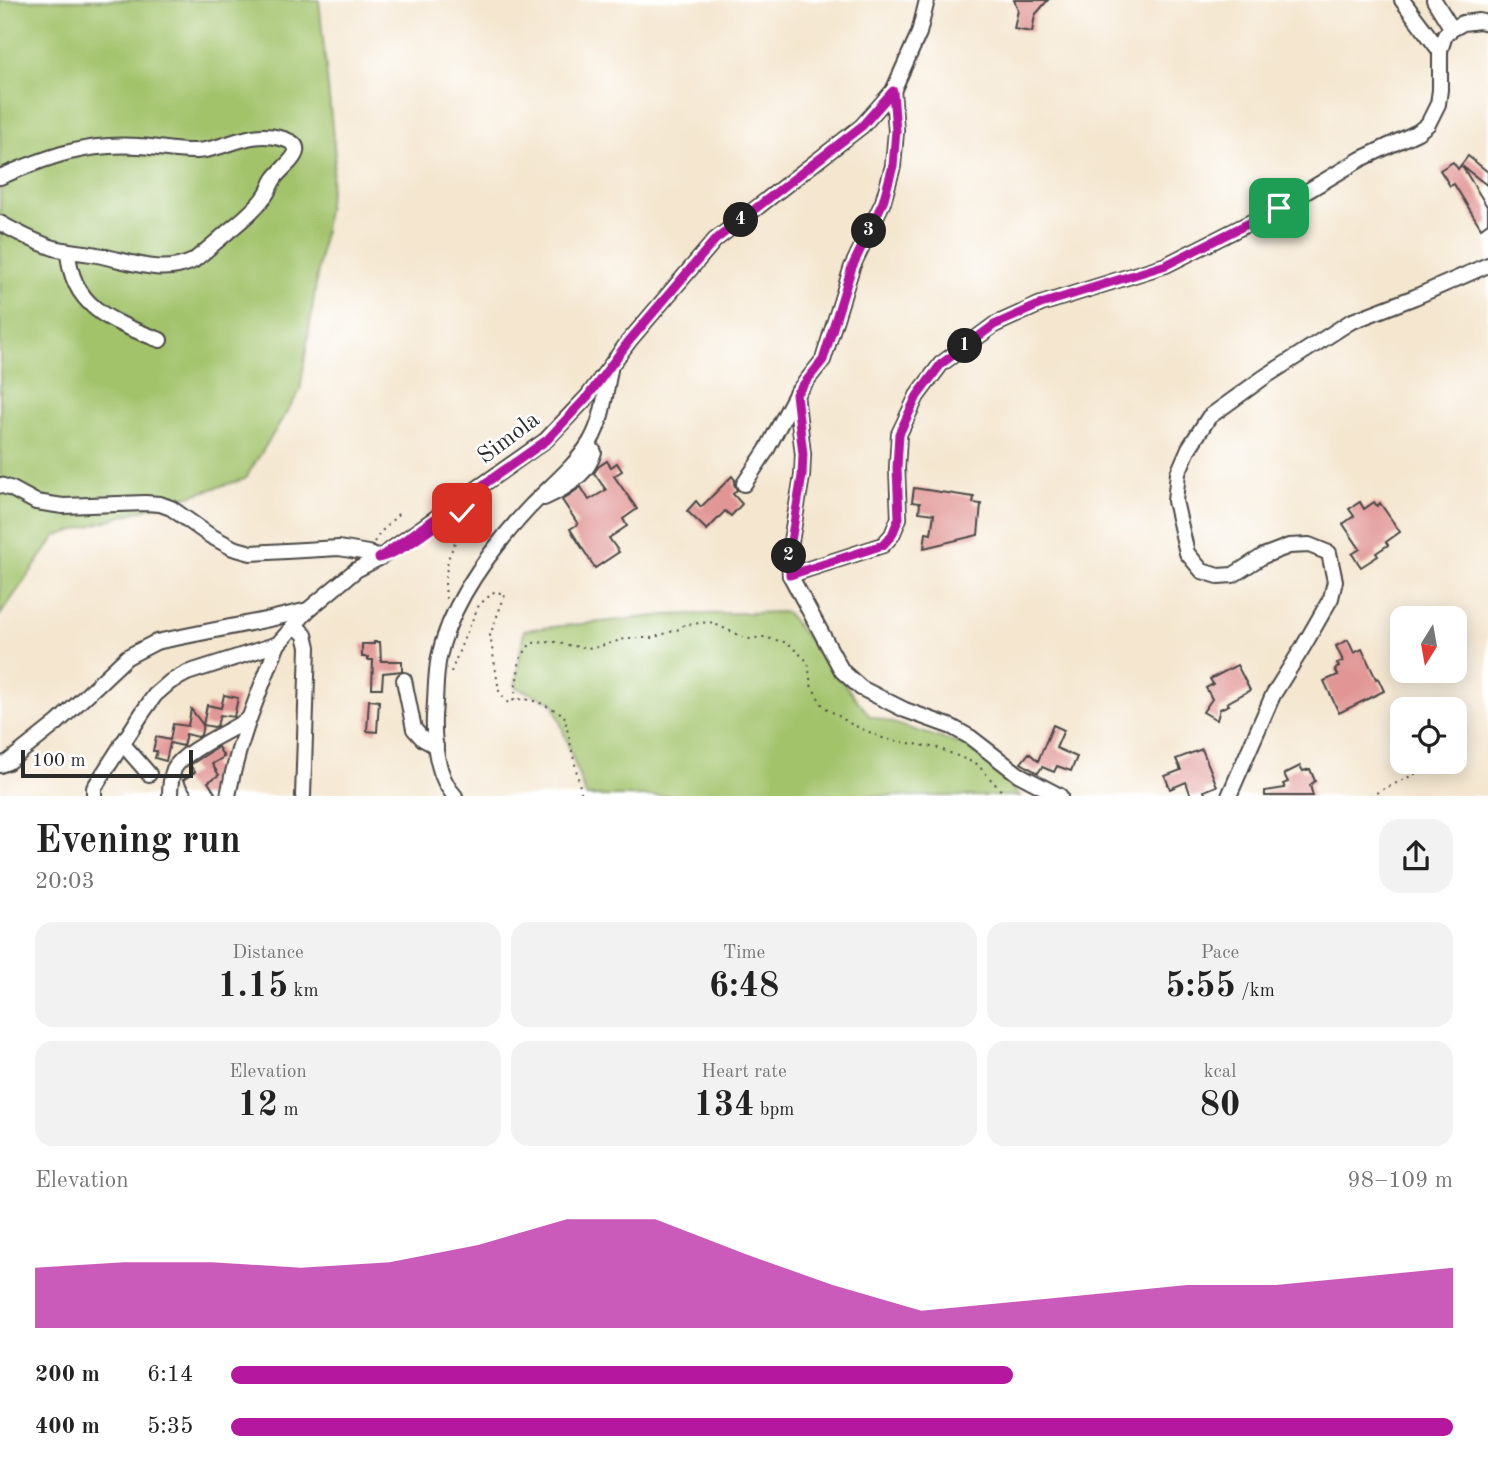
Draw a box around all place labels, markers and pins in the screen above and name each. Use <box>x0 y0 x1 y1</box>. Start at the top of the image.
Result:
pin <box>1249 178 1309 238</box>
pin: 4 <box>724 202 758 238</box>
pin: 3 <box>852 214 886 248</box>
pin: 1 <box>948 328 982 364</box>
pin <box>432 483 492 543</box>
pin: 2 <box>772 538 806 574</box>

